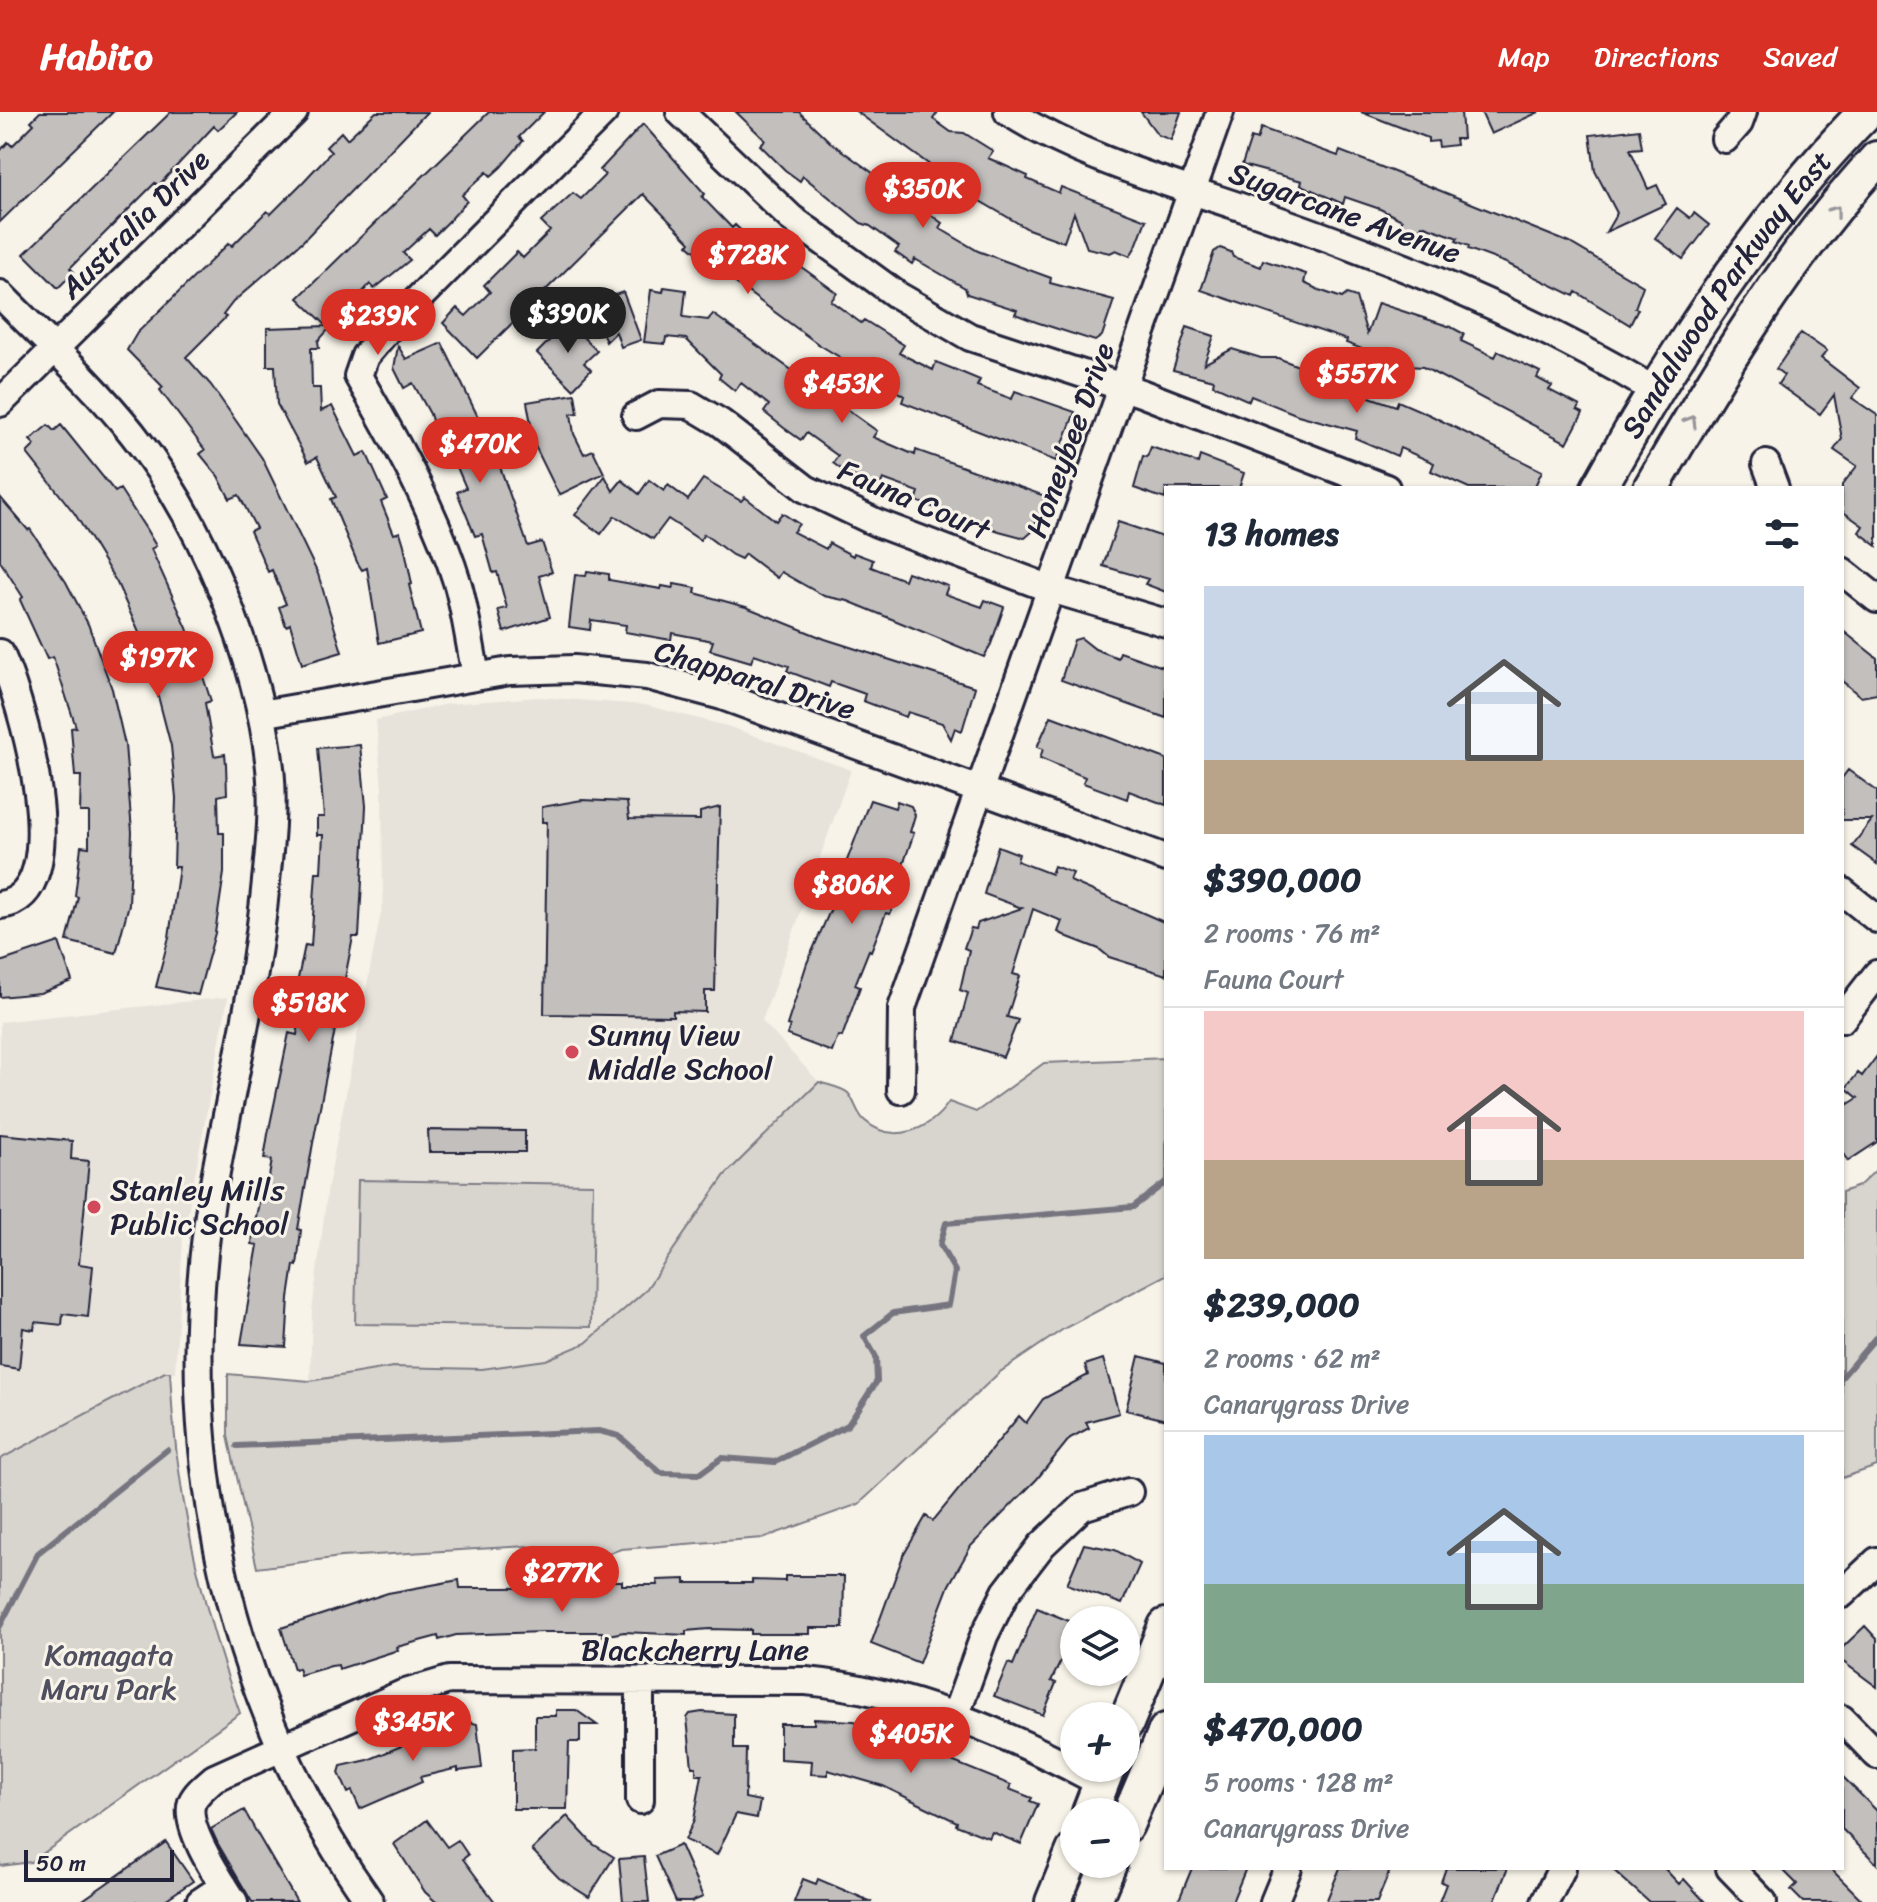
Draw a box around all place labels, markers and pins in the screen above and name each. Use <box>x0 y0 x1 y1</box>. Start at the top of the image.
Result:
pin: $350K <box>867 162 979 230</box>
pin: $728K <box>692 228 804 296</box>
pin: $390K <box>512 287 624 355</box>
pin: $239K <box>322 289 434 357</box>
pin: $557K <box>1301 347 1413 415</box>
pin: $453K <box>786 357 898 425</box>
pin: $470K <box>424 417 536 485</box>
pin: $197K <box>102 631 214 699</box>
pin: $806K <box>796 858 908 926</box>
pin: $518K <box>253 976 365 1044</box>
place label: Sunny View Middle School <box>588 1008 773 1096</box>
marker: Sunny View Middle School <box>563 1043 581 1061</box>
place label: Stanley Mills Public School <box>110 1163 289 1251</box>
marker: Stanley Mills Public School <box>85 1198 103 1216</box>
pin: $277K <box>506 1546 618 1614</box>
pin: $345K <box>357 1695 469 1763</box>
pin: $405K <box>855 1707 967 1775</box>

